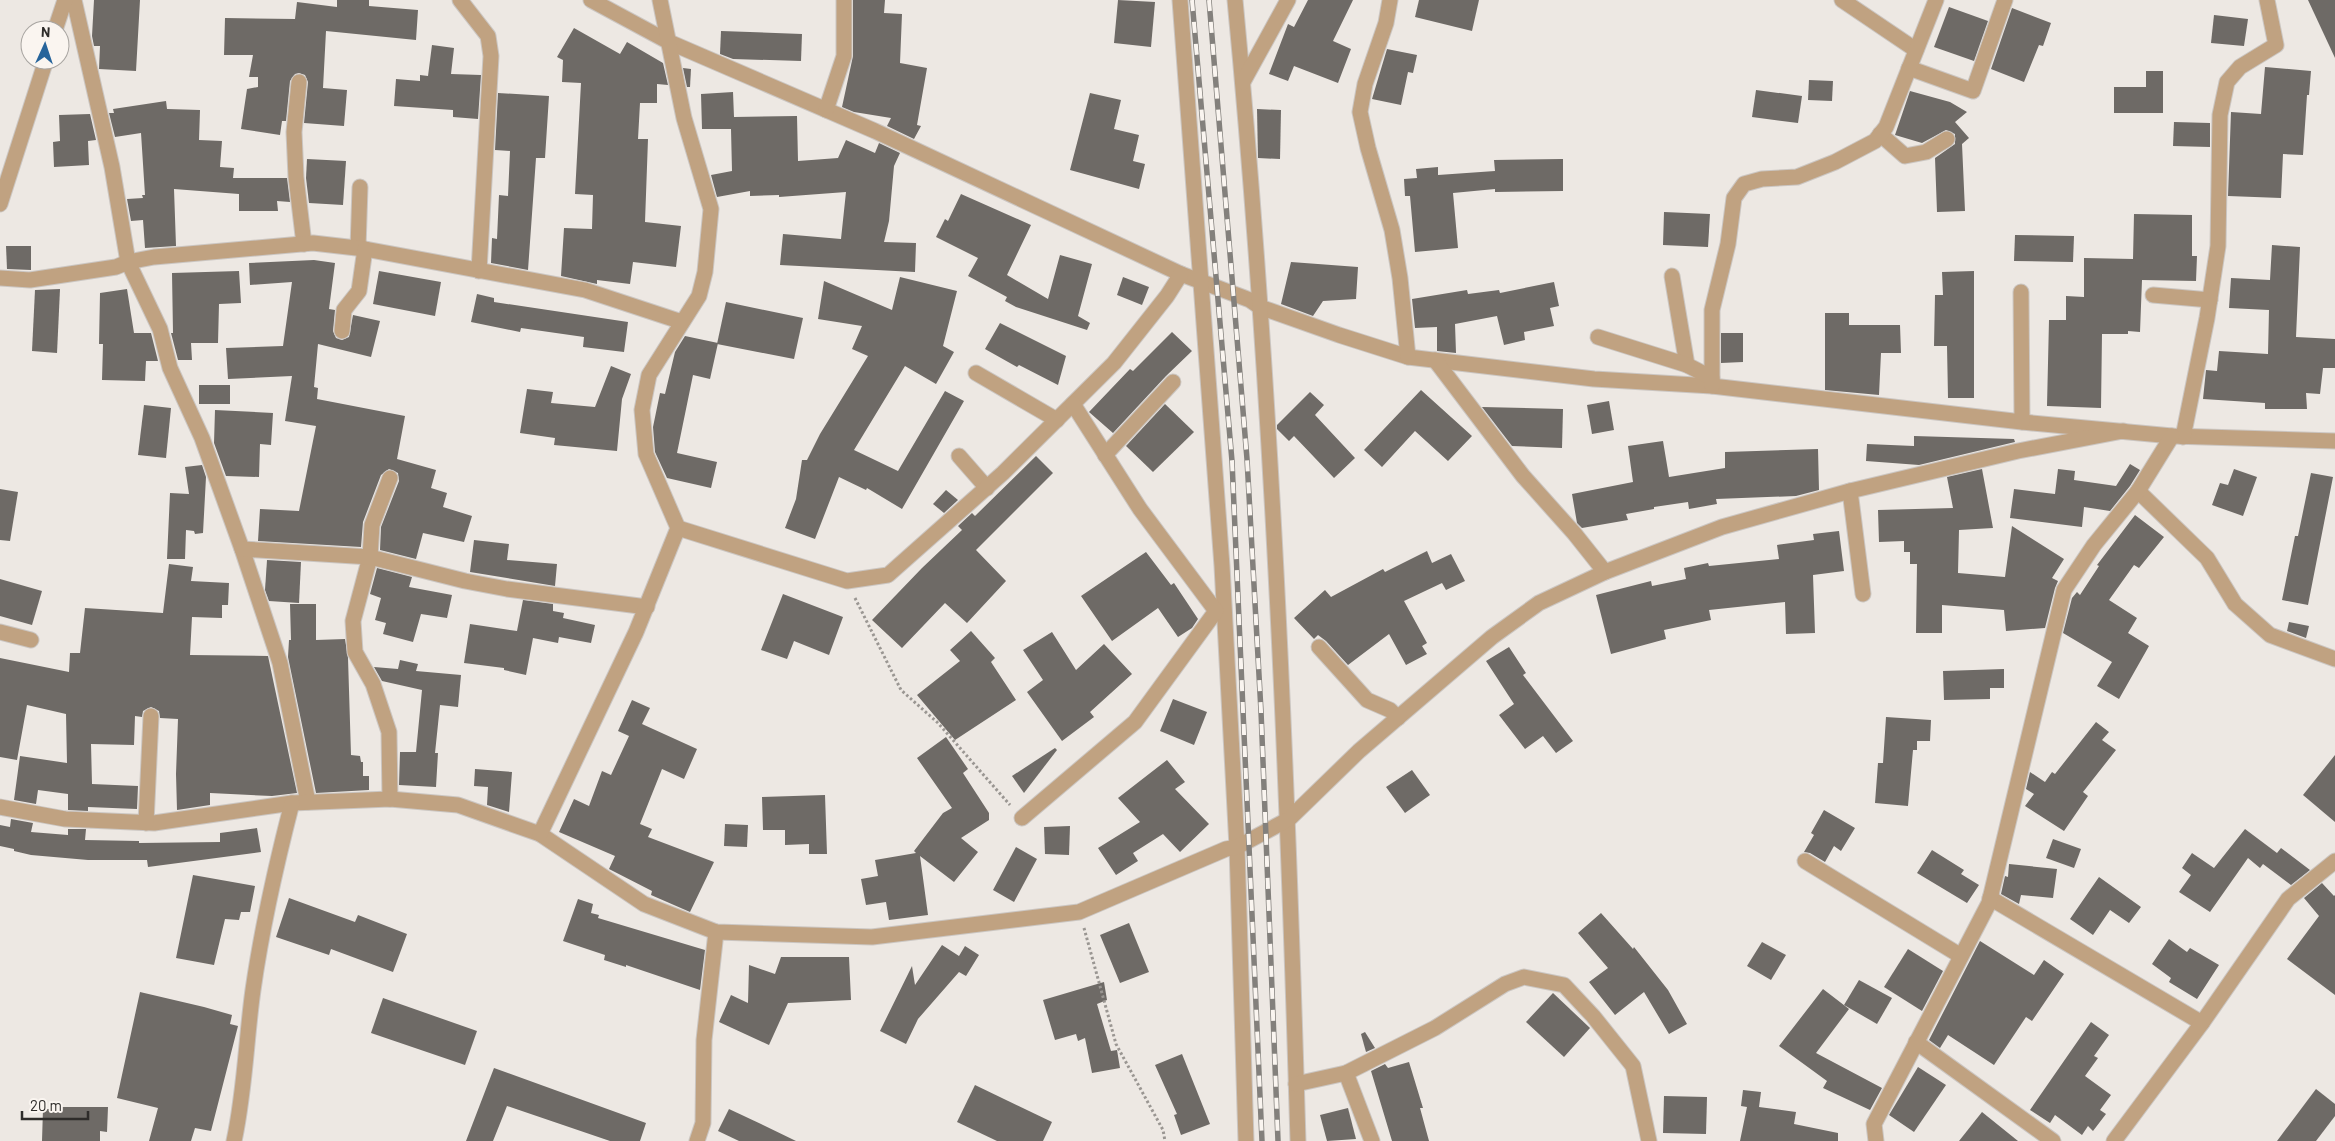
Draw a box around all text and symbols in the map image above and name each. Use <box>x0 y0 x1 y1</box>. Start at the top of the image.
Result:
north arrow <box>20 20 70 70</box>
text: N <box>41 23 51 40</box>
scale bar <box>22 1088 89 1120</box>
text: 20 m <box>30 1096 62 1114</box>

